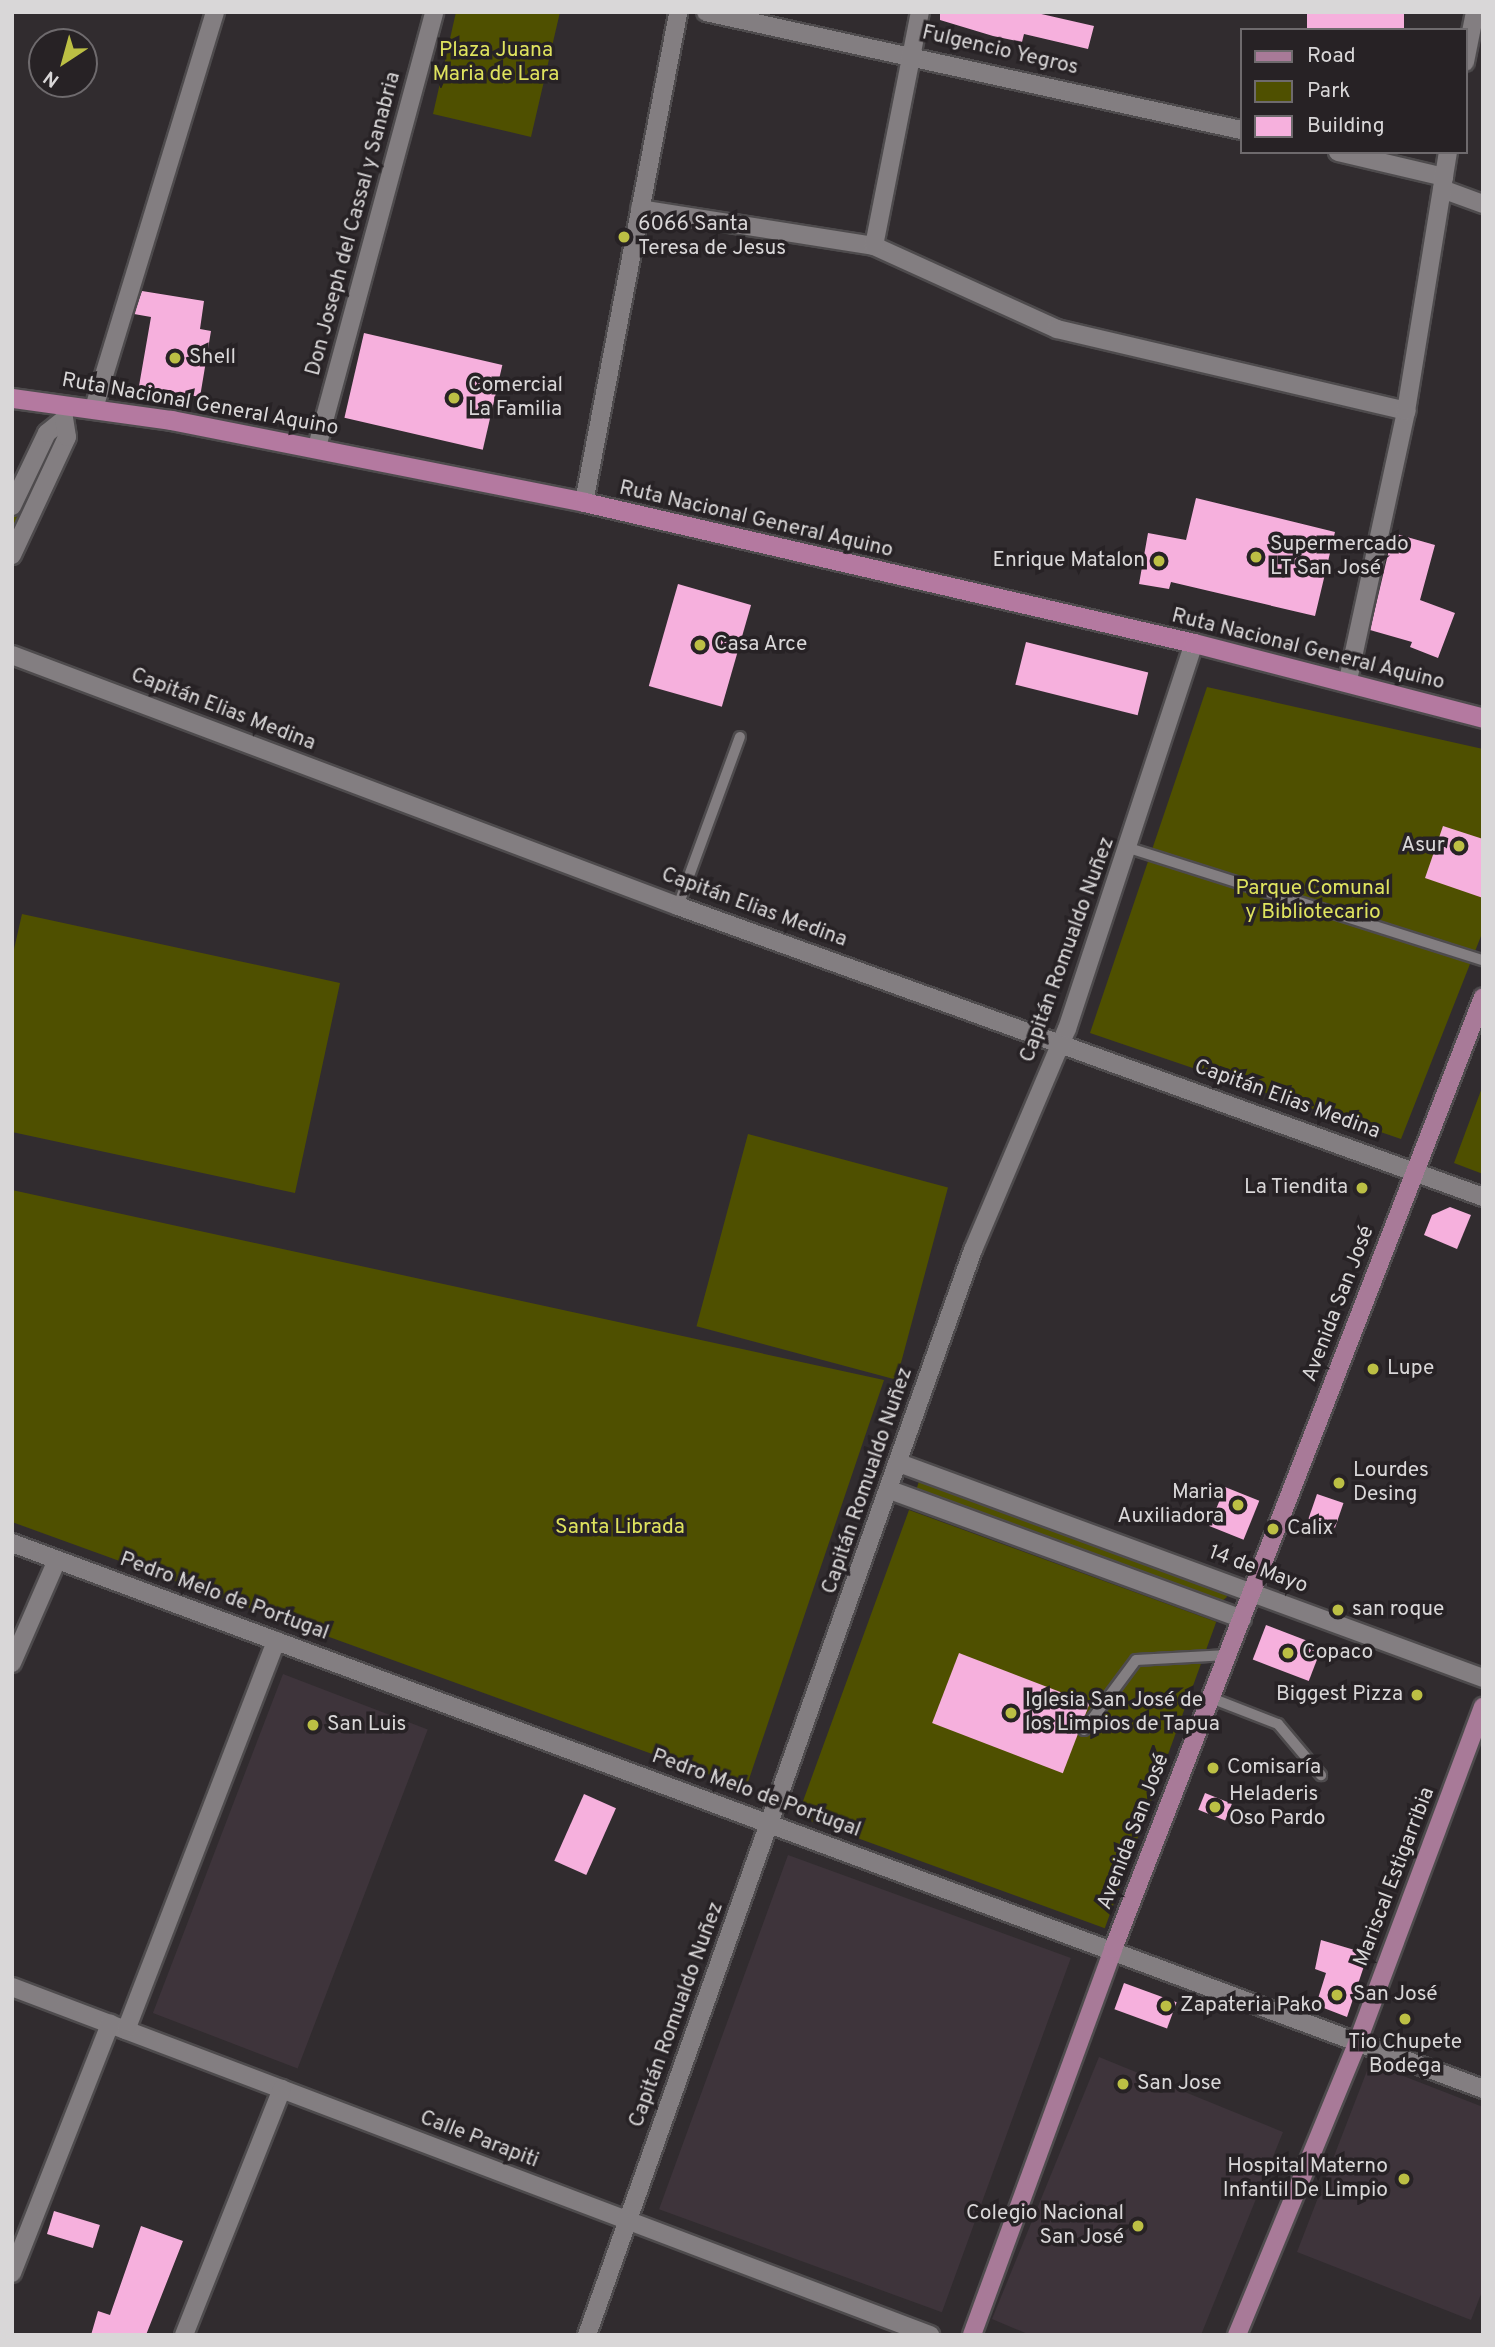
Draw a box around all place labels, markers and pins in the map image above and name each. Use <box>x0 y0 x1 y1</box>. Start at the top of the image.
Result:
place label: 6066 Santa Teresa de Jesus <box>638 212 786 262</box>
marker: 6066 Santa Teresa de Jesus <box>616 229 632 245</box>
place label: Shell <box>189 345 236 371</box>
marker: Shell <box>167 350 183 366</box>
place label: Comercial La Familia <box>468 373 563 423</box>
marker: Comercial La Familia <box>446 390 462 406</box>
place label: Supermercado LT San José <box>1270 532 1409 582</box>
place label: Enrique Matalon <box>993 548 1145 574</box>
marker: Supermercado LT San José <box>1248 549 1264 565</box>
marker: Enrique Matalon <box>1151 553 1167 569</box>
place label: Casa Arce <box>714 632 808 658</box>
marker: Casa Arce <box>692 637 708 653</box>
place label: Asur <box>1401 833 1445 859</box>
marker: Asur <box>1451 838 1467 854</box>
place label: La Tiendita <box>1243 1175 1348 1201</box>
marker: La Tiendita <box>1354 1180 1370 1196</box>
place label: Lupe <box>1387 1356 1434 1382</box>
marker: Lupe <box>1365 1361 1381 1377</box>
place label: Lourdes Desing <box>1353 1458 1429 1508</box>
marker: Lourdes Desing <box>1331 1475 1347 1491</box>
place label: Maria Auxiliadora <box>1117 1480 1224 1530</box>
marker: Maria Auxiliadora <box>1230 1497 1246 1513</box>
place label: Calix <box>1287 1516 1333 1542</box>
marker: Calix <box>1265 1521 1281 1537</box>
place label: san roque <box>1352 1597 1444 1623</box>
marker: san roque <box>1330 1602 1346 1618</box>
place label: Copaco <box>1302 1640 1373 1666</box>
marker: Copaco <box>1280 1645 1296 1661</box>
place label: Biggest Pizza <box>1276 1682 1403 1708</box>
marker: Biggest Pizza <box>1409 1687 1425 1703</box>
place label: Iglesia San José de los Limpios de Tapua <box>1025 1688 1221 1738</box>
marker: Iglesia San José de los Limpios de Tapua <box>1003 1705 1019 1721</box>
place label: San Luis <box>327 1712 406 1738</box>
marker: San Luis <box>305 1717 321 1733</box>
place label: Comisaría <box>1227 1755 1321 1781</box>
marker: Comisaría <box>1205 1760 1221 1776</box>
place label: Heladeris Oso Pardo <box>1229 1782 1325 1832</box>
marker: Heladeris Oso Pardo <box>1207 1799 1223 1815</box>
place label: San José <box>1353 1982 1438 2008</box>
marker: San José <box>1327 1985 1347 2005</box>
place label: Zapateria Pako <box>1180 1993 1323 2019</box>
marker: Zapateria Pako <box>1158 1998 1174 2014</box>
marker: Tio Chupete Bodega <box>1397 2011 1413 2027</box>
place label: Tio Chupete Bodega <box>1348 2030 1462 2080</box>
place label: San Jose <box>1137 2071 1222 2097</box>
marker: San Jose <box>1115 2076 1131 2092</box>
place label: Hospital Materno Infantil De Limpio <box>1223 2154 1388 2204</box>
marker: Hospital Materno Infantil De Limpio <box>1394 2169 1414 2189</box>
place label: Colegio Nacional San José <box>966 2201 1124 2251</box>
marker: Colegio Nacional San José <box>1130 2218 1146 2234</box>

